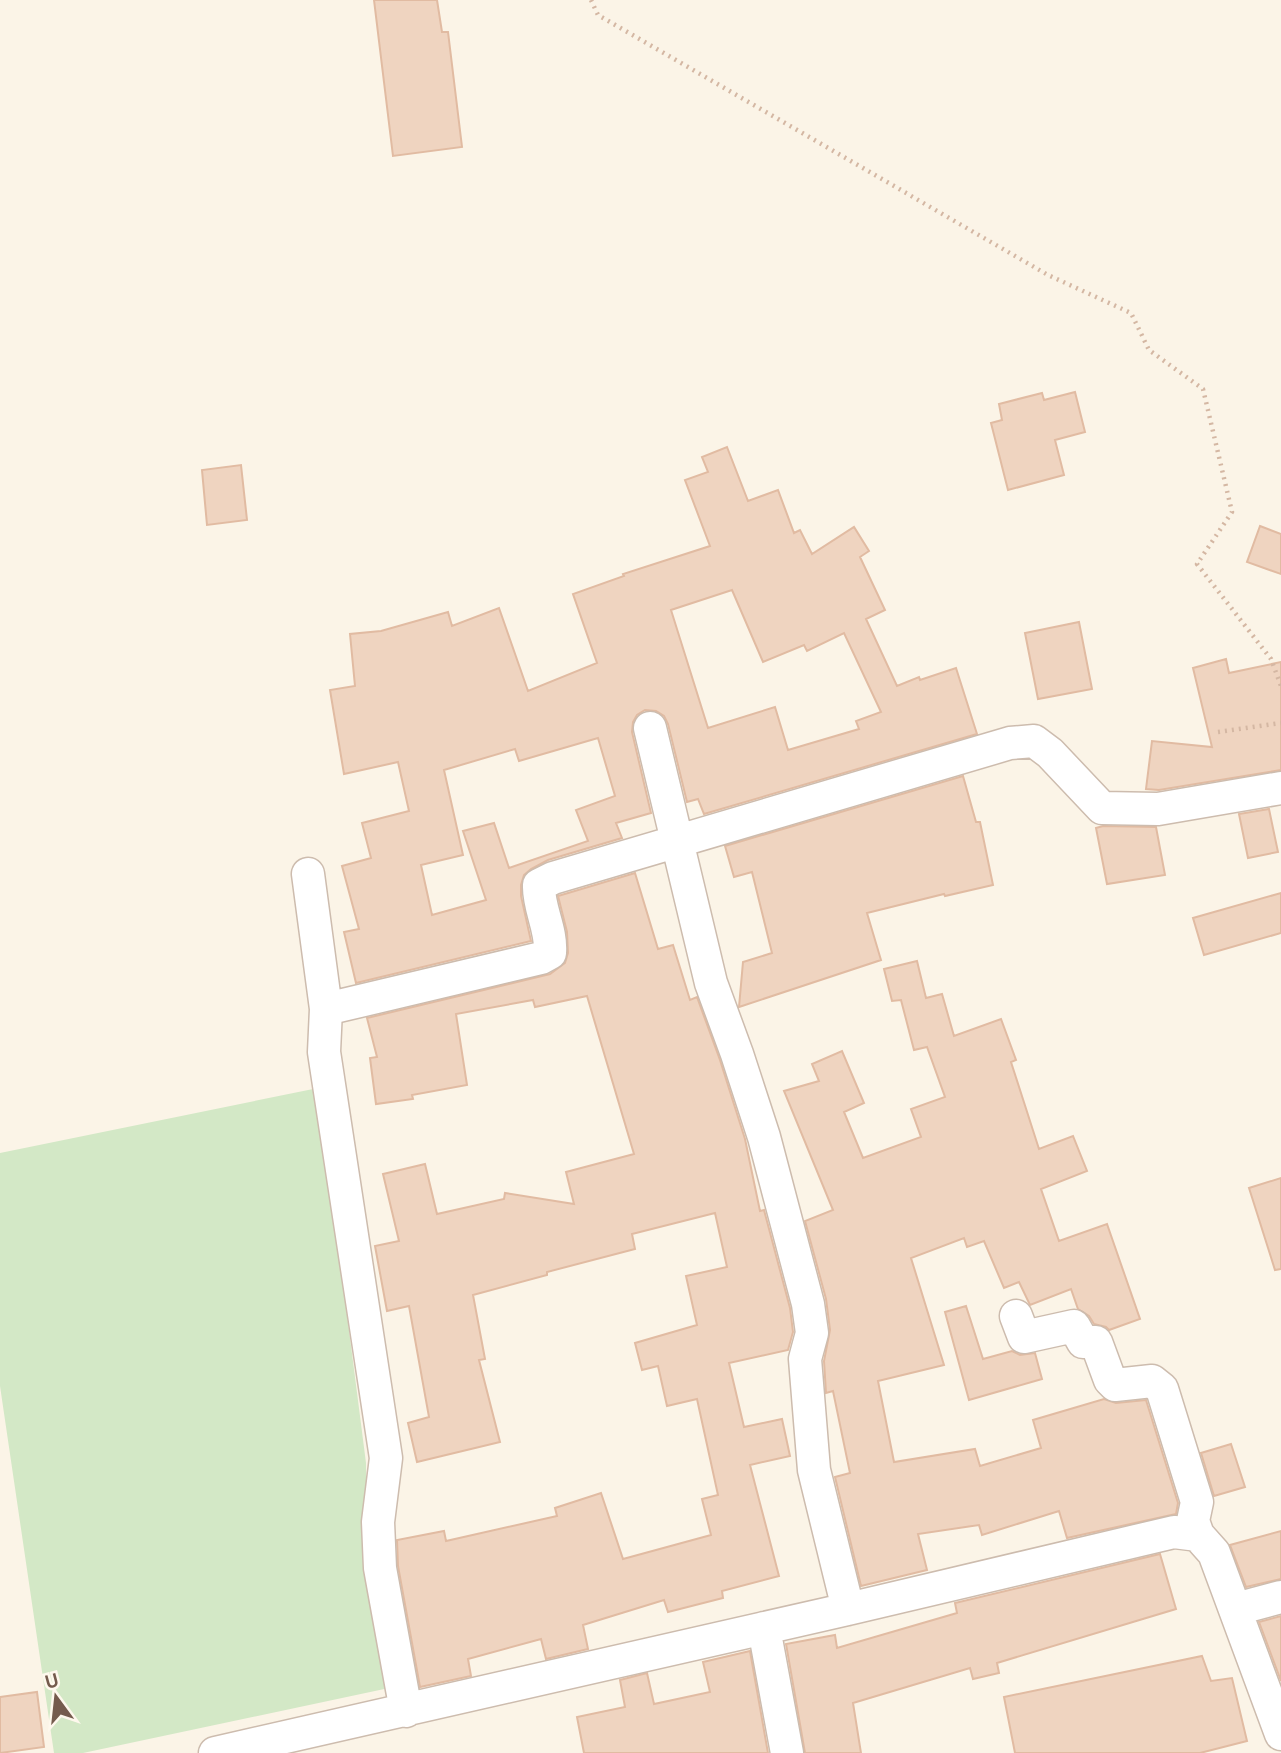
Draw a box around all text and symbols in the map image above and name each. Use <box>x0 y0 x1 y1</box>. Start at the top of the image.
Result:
north arrow <box>21 1662 91 1732</box>
text: U <box>42 1667 61 1695</box>

